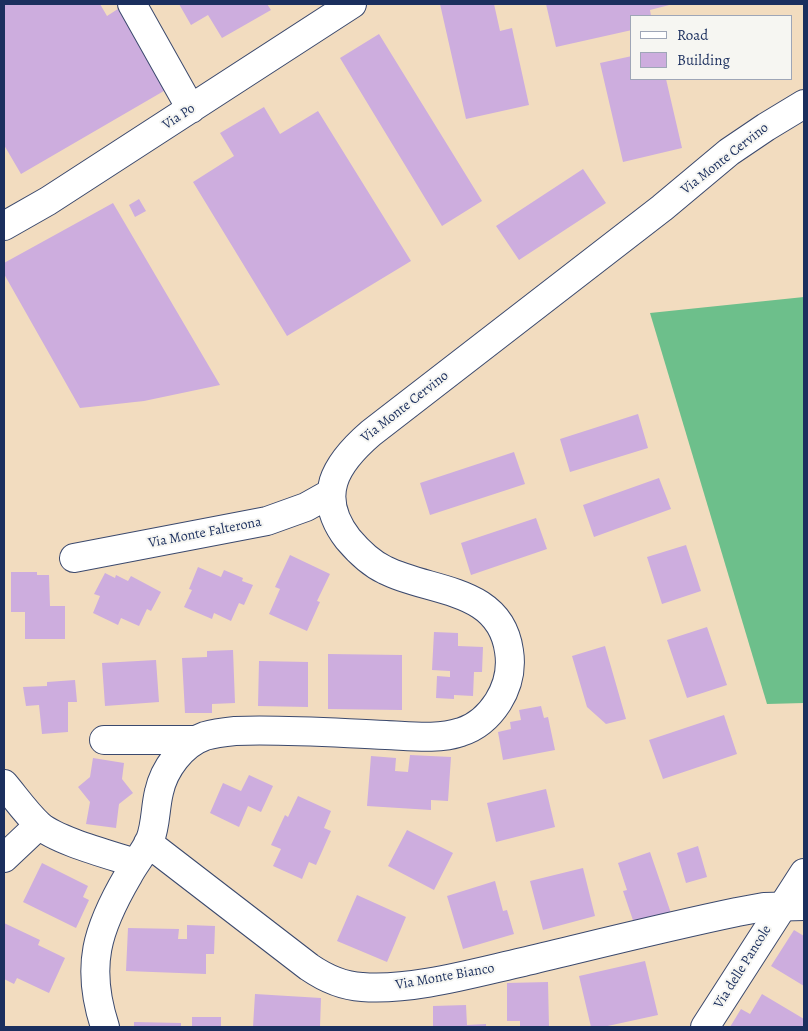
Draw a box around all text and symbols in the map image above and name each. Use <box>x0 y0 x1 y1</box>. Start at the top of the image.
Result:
legend <box>630 15 793 80</box>
text: Road <box>677 25 708 45</box>
text: Building <box>677 50 730 70</box>
street label: Via Po <box>160 100 198 134</box>
street label: Via Monte Cervino <box>678 120 772 198</box>
street label: Via Monte Cervino <box>358 368 452 446</box>
street label: Via Monte Falterona <box>147 514 263 552</box>
street label: Via delle Pancole <box>711 922 775 1012</box>
street label: Via Monte Bianco <box>394 960 496 994</box>

